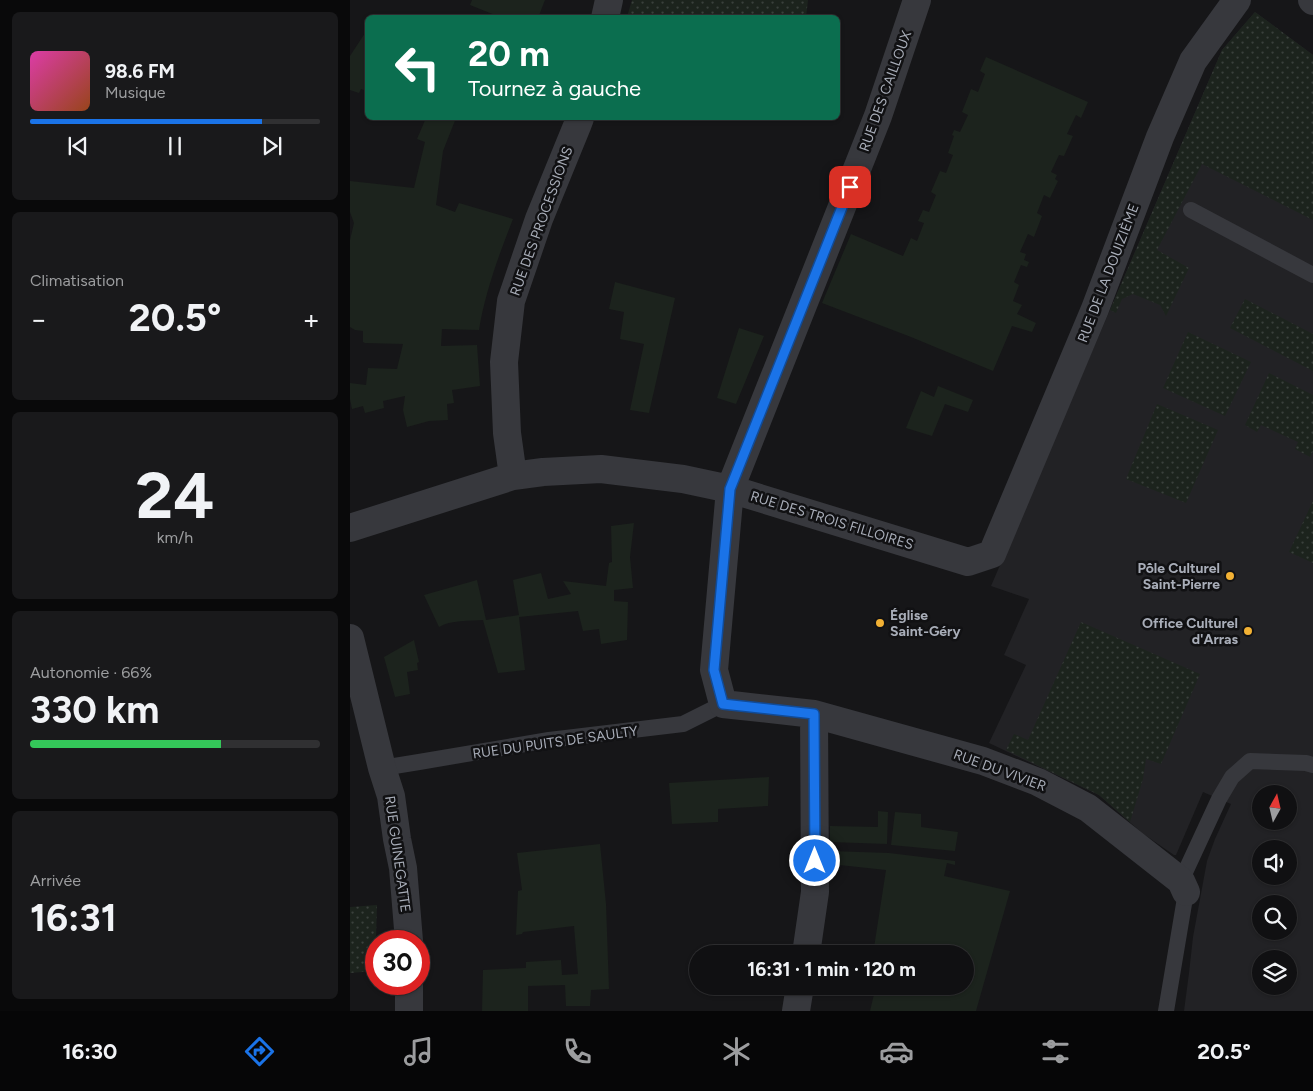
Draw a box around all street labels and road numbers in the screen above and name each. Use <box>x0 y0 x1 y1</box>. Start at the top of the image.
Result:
street label: RUE DES CAILLOUX <box>856 28 915 154</box>
street label: RUE DES PROCESSIONS <box>507 144 576 298</box>
street label: RUE DE LA DOUIZIÈME <box>1074 201 1143 345</box>
street label: RUE DES TROIS FILLOIRES <box>748 488 915 553</box>
street label: RUE DU PUITS DE SAULTY <box>471 722 639 763</box>
street label: RUE DU VIVIER <box>951 746 1049 795</box>
street label: RUE GUINEGATTE <box>381 795 414 913</box>

